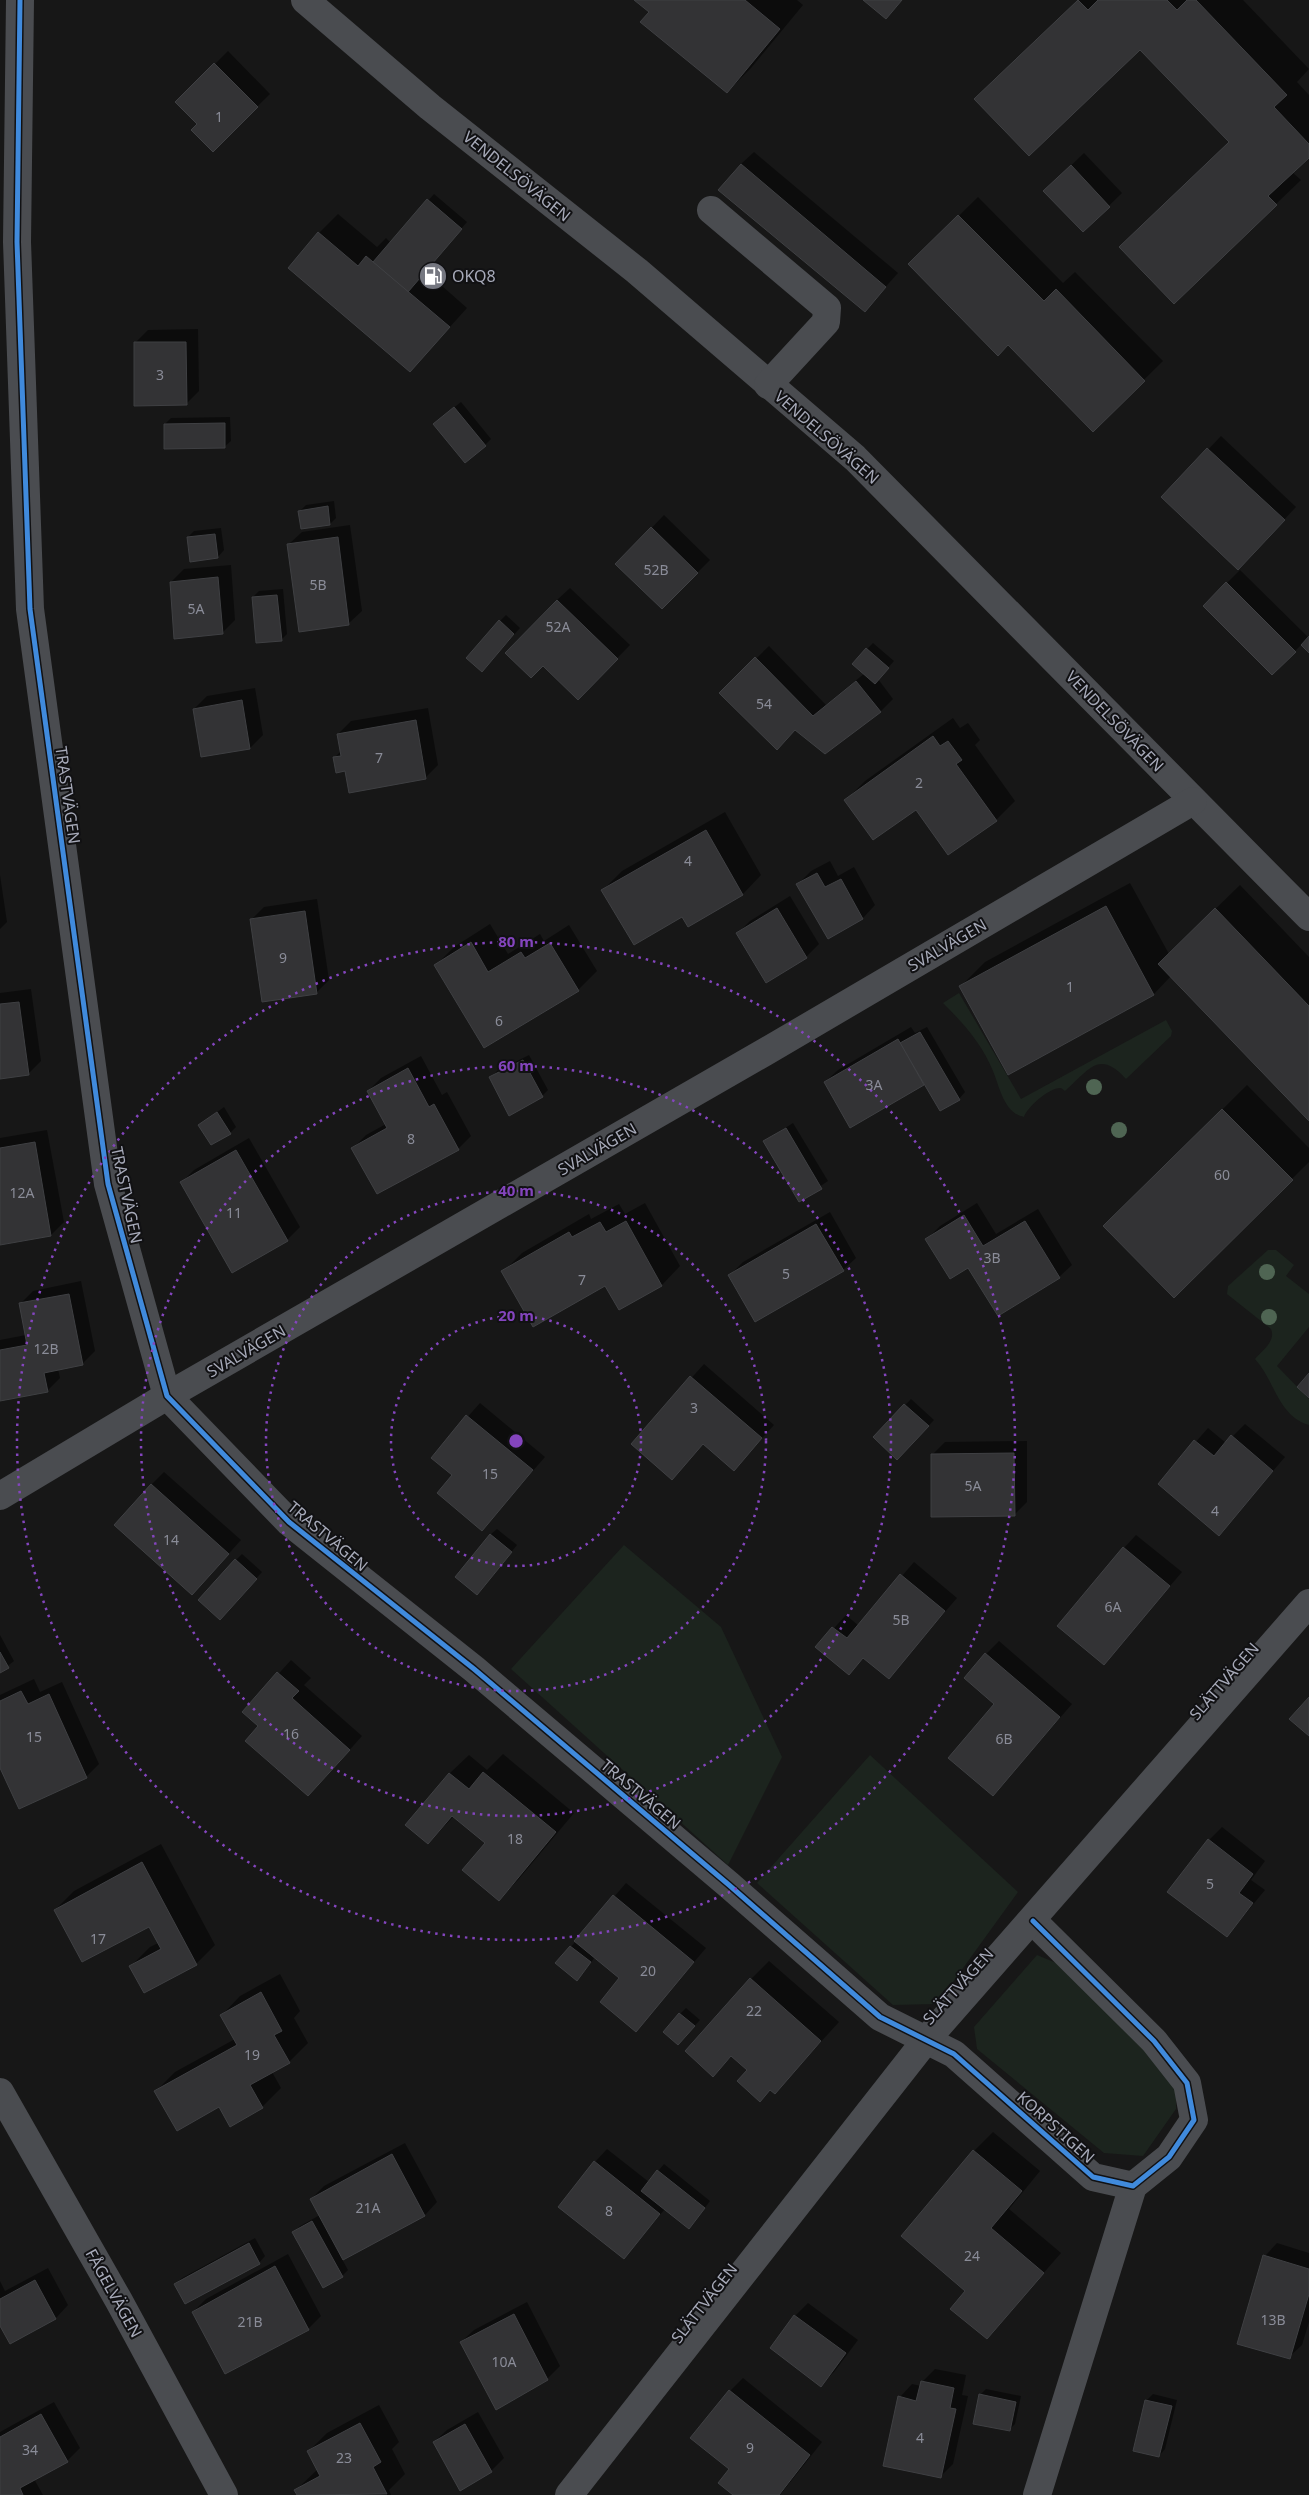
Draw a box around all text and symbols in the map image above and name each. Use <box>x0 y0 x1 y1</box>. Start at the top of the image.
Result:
house number: 1 <box>215 107 223 126</box>
street label: VENDELSÖVÄGEN <box>459 126 575 226</box>
fuel station icon: OKQ8 <box>418 261 448 291</box>
place label: OKQ8 <box>452 265 496 287</box>
house number: 3 <box>156 365 164 384</box>
street label: VENDELSÖVÄGEN <box>770 385 884 489</box>
house number: 52B <box>643 560 669 579</box>
house number: 5B <box>309 575 327 594</box>
house number: 5A <box>188 599 205 618</box>
house number: 52A <box>546 617 571 636</box>
street label: VENDELSÖVÄGEN <box>1061 666 1169 776</box>
house number: 54 <box>756 694 772 713</box>
street label: TRASTVÄGEN <box>50 745 86 845</box>
house number: 7 <box>375 748 383 767</box>
house number: 2 <box>915 773 923 792</box>
house number: 4 <box>684 851 692 870</box>
street label: SVALVÄGEN <box>904 914 990 976</box>
text: 80 m <box>498 931 534 951</box>
house number: 9 <box>279 948 287 967</box>
house number: 1 <box>1066 977 1074 996</box>
house number: 6 <box>495 1011 503 1030</box>
text: 60 m <box>498 1055 534 1075</box>
house number: 3A <box>866 1075 883 1094</box>
street label: SVALVÄGEN <box>554 1118 640 1180</box>
house number: 8 <box>407 1129 415 1148</box>
street label: TRASTVÄGEN <box>106 1145 148 1245</box>
house number: 60 <box>1214 1165 1230 1184</box>
text: 40 m <box>498 1180 534 1200</box>
house number: 12A <box>10 1183 35 1202</box>
house number: 11 <box>226 1203 242 1222</box>
house number: 3B <box>983 1248 1001 1267</box>
house number: 5 <box>782 1264 790 1283</box>
house number: 7 <box>578 1270 586 1289</box>
text: 20 m <box>498 1305 534 1325</box>
street label: SVALVÄGEN <box>203 1320 289 1382</box>
house number: 12B <box>33 1339 59 1358</box>
house number: 3 <box>690 1398 698 1417</box>
centre of rings <box>507 1432 525 1450</box>
house number: 15 <box>482 1464 498 1483</box>
house number: 5A <box>965 1476 982 1495</box>
street label: TRASTVÄGEN <box>283 1496 373 1576</box>
house number: 4 <box>1211 1501 1219 1520</box>
house number: 14 <box>163 1530 179 1549</box>
house number: 6A <box>1105 1597 1122 1616</box>
house number: 5B <box>892 1610 910 1629</box>
street label: SLÄTTVÄGEN <box>1184 1638 1264 1724</box>
house number: 16 <box>283 1724 299 1743</box>
house number: 15 <box>26 1727 42 1746</box>
house number: 6B <box>995 1729 1013 1748</box>
street label: TRASTVÄGEN <box>596 1754 686 1834</box>
house number: 18 <box>507 1829 523 1848</box>
house number: 5 <box>1206 1874 1214 1893</box>
house number: 17 <box>90 1929 106 1948</box>
street label: SLÄTTVÄGEN <box>918 1943 998 2029</box>
house number: 20 <box>640 1961 656 1980</box>
house number: 22 <box>746 2001 762 2020</box>
house number: 19 <box>244 2045 260 2064</box>
street label: KORPSTIGEN <box>1012 2086 1100 2168</box>
house number: 21A <box>356 2198 381 2217</box>
house number: 8 <box>605 2201 613 2220</box>
street label: FÅGELVÄGEN <box>81 2245 147 2341</box>
house number: 24 <box>964 2246 980 2265</box>
street label: SLÄTTVÄGEN <box>666 2258 742 2348</box>
house number: 13B <box>1260 2310 1286 2329</box>
house number: 21B <box>237 2312 263 2331</box>
house number: 10A <box>492 2352 517 2371</box>
house number: 4 <box>916 2428 924 2447</box>
house number: 9 <box>746 2438 754 2457</box>
house number: 34 <box>22 2440 38 2459</box>
house number: 23 <box>336 2448 352 2467</box>

